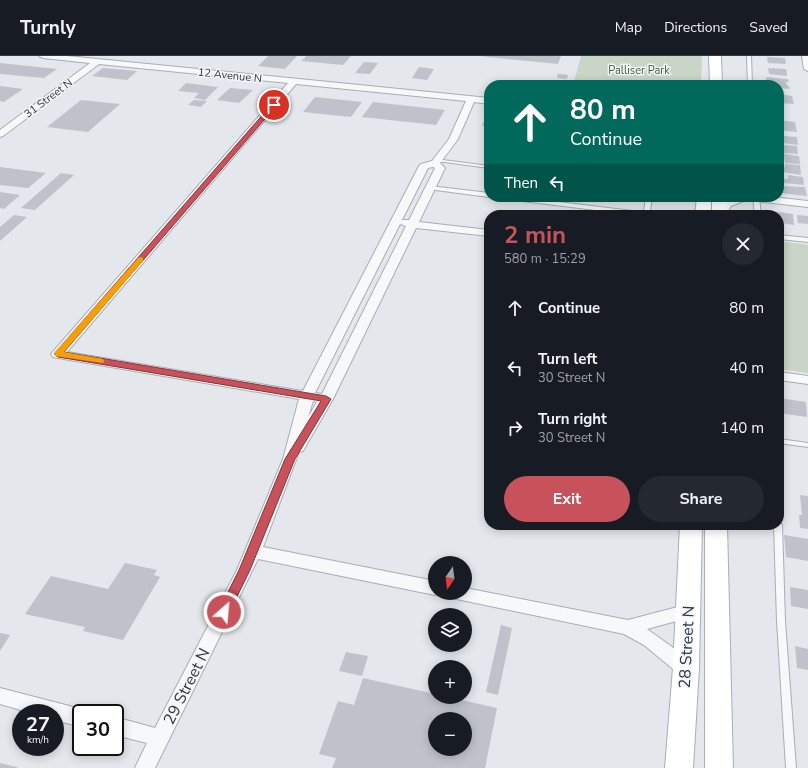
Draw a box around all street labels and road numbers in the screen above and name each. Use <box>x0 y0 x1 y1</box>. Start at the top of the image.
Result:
street label: 12 Avenue N <box>197 65 263 86</box>
street label: 31 Street N <box>21 75 76 122</box>
street label: 28 Street N <box>674 605 700 689</box>
street label: 29 Street N <box>158 645 216 728</box>

